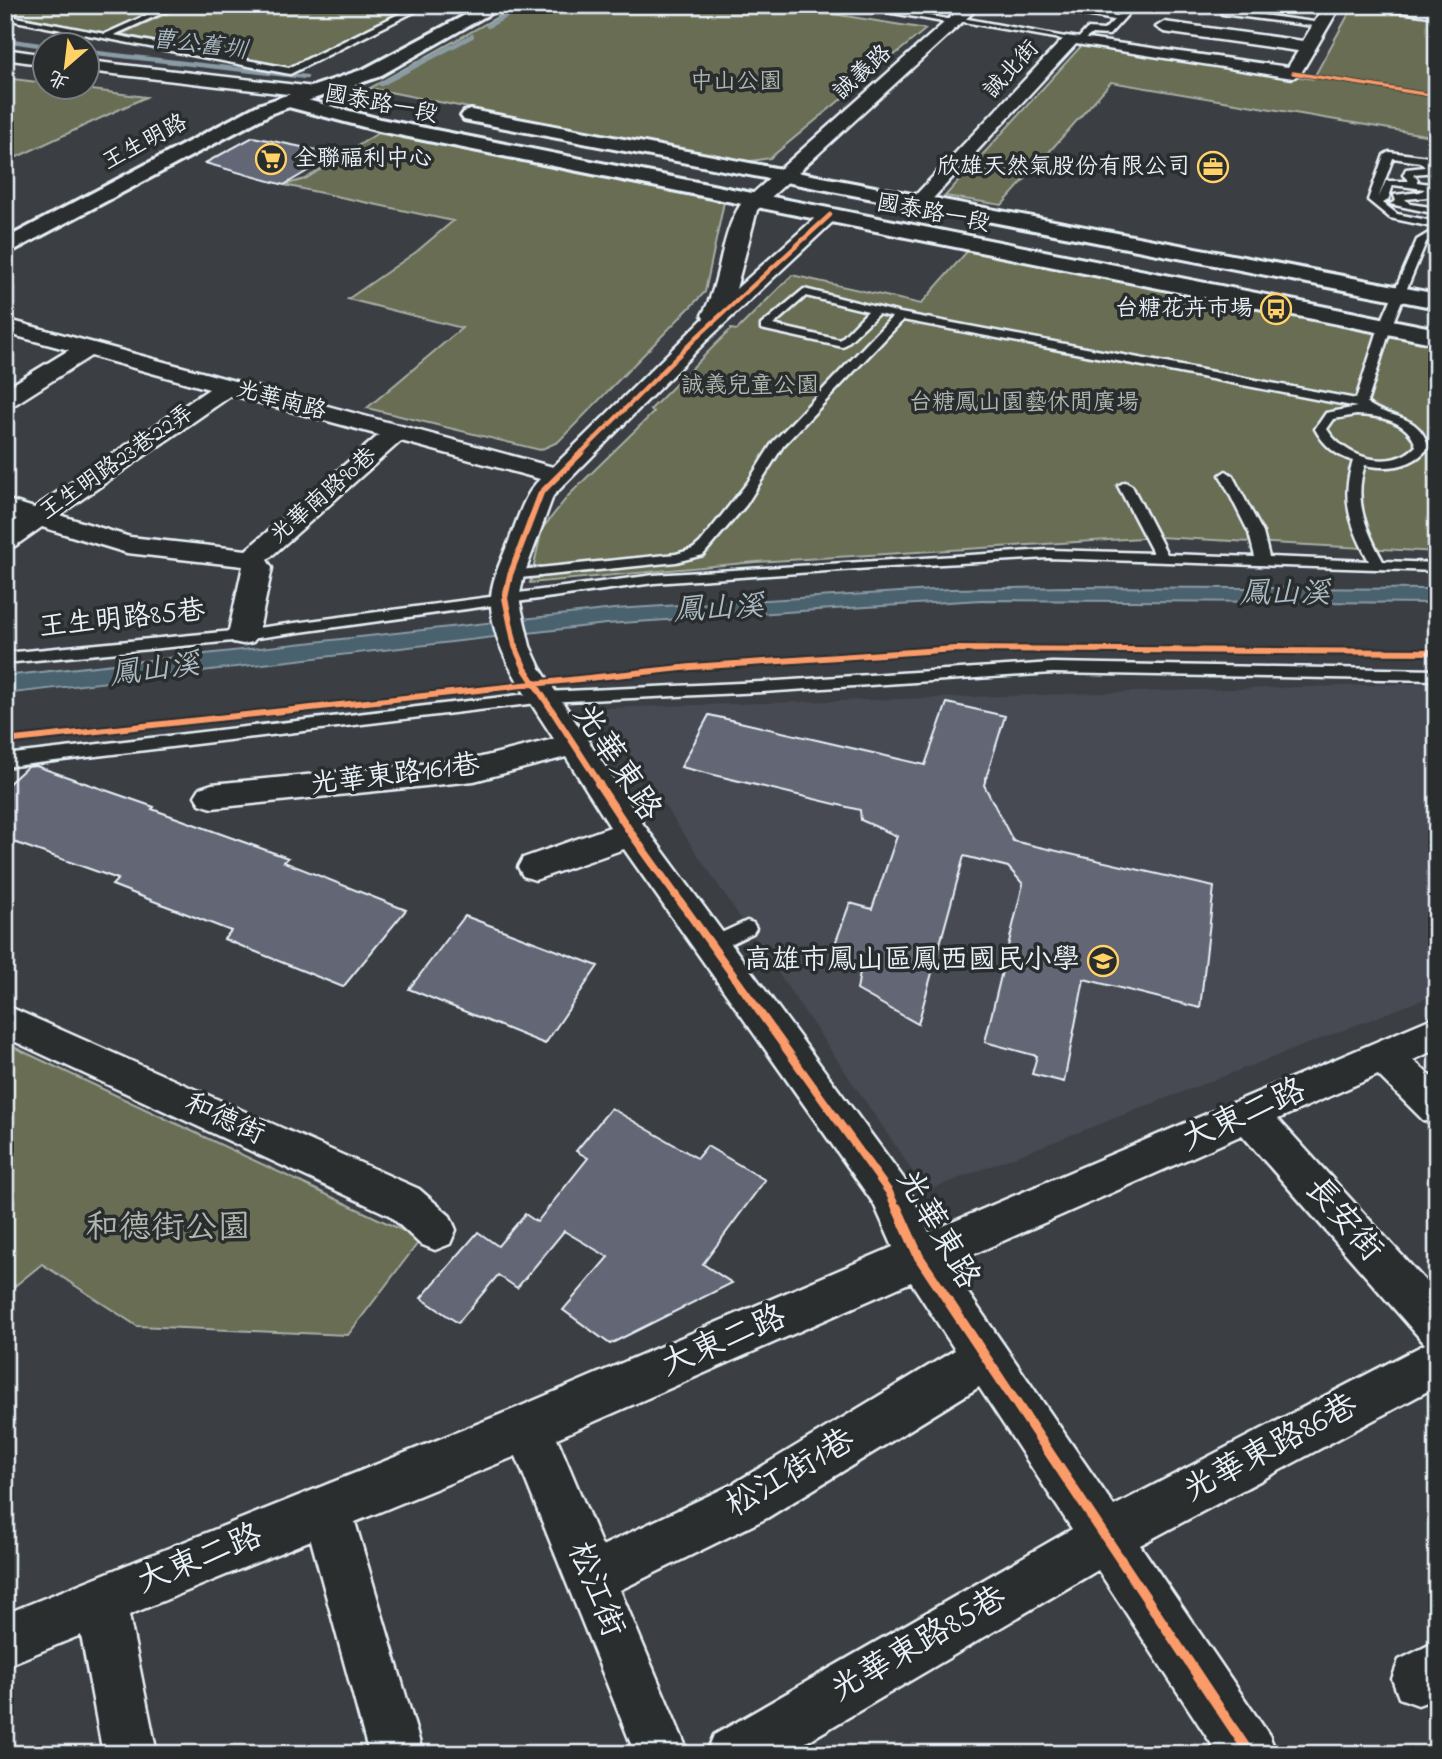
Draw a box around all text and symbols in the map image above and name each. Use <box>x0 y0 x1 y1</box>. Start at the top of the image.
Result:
water label: 曹公舊圳 <box>149 23 252 70</box>
north arrow <box>32 32 102 102</box>
street label: 誠北街 <box>976 34 1048 106</box>
street label: 誠義路 <box>826 38 900 108</box>
text: 北 <box>44 62 74 95</box>
park label: 中山公園 <box>690 66 782 99</box>
street label: 國泰路一段 <box>321 78 441 132</box>
street label: 王生明路 <box>97 107 193 179</box>
supermarket icon: 全聯福利中心 <box>254 142 288 176</box>
place label: 全聯福利中心 <box>294 143 432 176</box>
office icon: 欣雄天然氣股份有限公司 <box>1196 150 1230 184</box>
place label: 欣雄天然氣股份有限公司 <box>937 151 1190 184</box>
street label: 國泰路一段 <box>873 187 993 241</box>
bus stop icon: 台糖花卉市場 <box>1259 292 1293 326</box>
place label: 台糖花卉市場 <box>1115 293 1253 326</box>
park label: 誠義兒童公園 <box>681 370 819 403</box>
street label: 光華南路 <box>232 373 330 429</box>
park label: 台糖鳳山園藝休閒廣場 <box>909 387 1139 420</box>
street label: 王生明路23巷22弄 <box>33 397 201 529</box>
street label: 光華南路90巷 <box>263 440 385 552</box>
water label: 鳳山溪 <box>1239 573 1332 617</box>
water label: 鳳山溪 <box>672 586 767 634</box>
street label: 王生明路85巷 <box>37 591 208 649</box>
water label: 鳳山溪 <box>107 643 204 698</box>
street label: 光華東路 <box>560 695 672 831</box>
street label: 光華東路161巷 <box>308 745 483 807</box>
place label: 高雄市鳳山區鳳西國民小學 <box>744 941 1080 982</box>
school or university icon: 高雄市鳳山區鳳西國民小學 <box>1086 944 1120 978</box>
street label: 大東二路 <box>1174 1067 1314 1165</box>
street label: 和德街 <box>177 1084 271 1156</box>
street label: 光華東路 <box>883 1161 991 1299</box>
street label: 長安街 <box>1292 1167 1394 1273</box>
park label: 和德街公園 <box>86 1205 251 1253</box>
street label: 大東二路 <box>654 1294 794 1390</box>
street label: 光華東路86巷 <box>1175 1383 1367 1515</box>
street label: 松江街1巷 <box>717 1418 865 1530</box>
street label: 大東二路 <box>130 1513 270 1607</box>
street label: 松江街 <box>554 1535 636 1645</box>
street label: 光華東路85巷 <box>822 1575 1016 1715</box>

